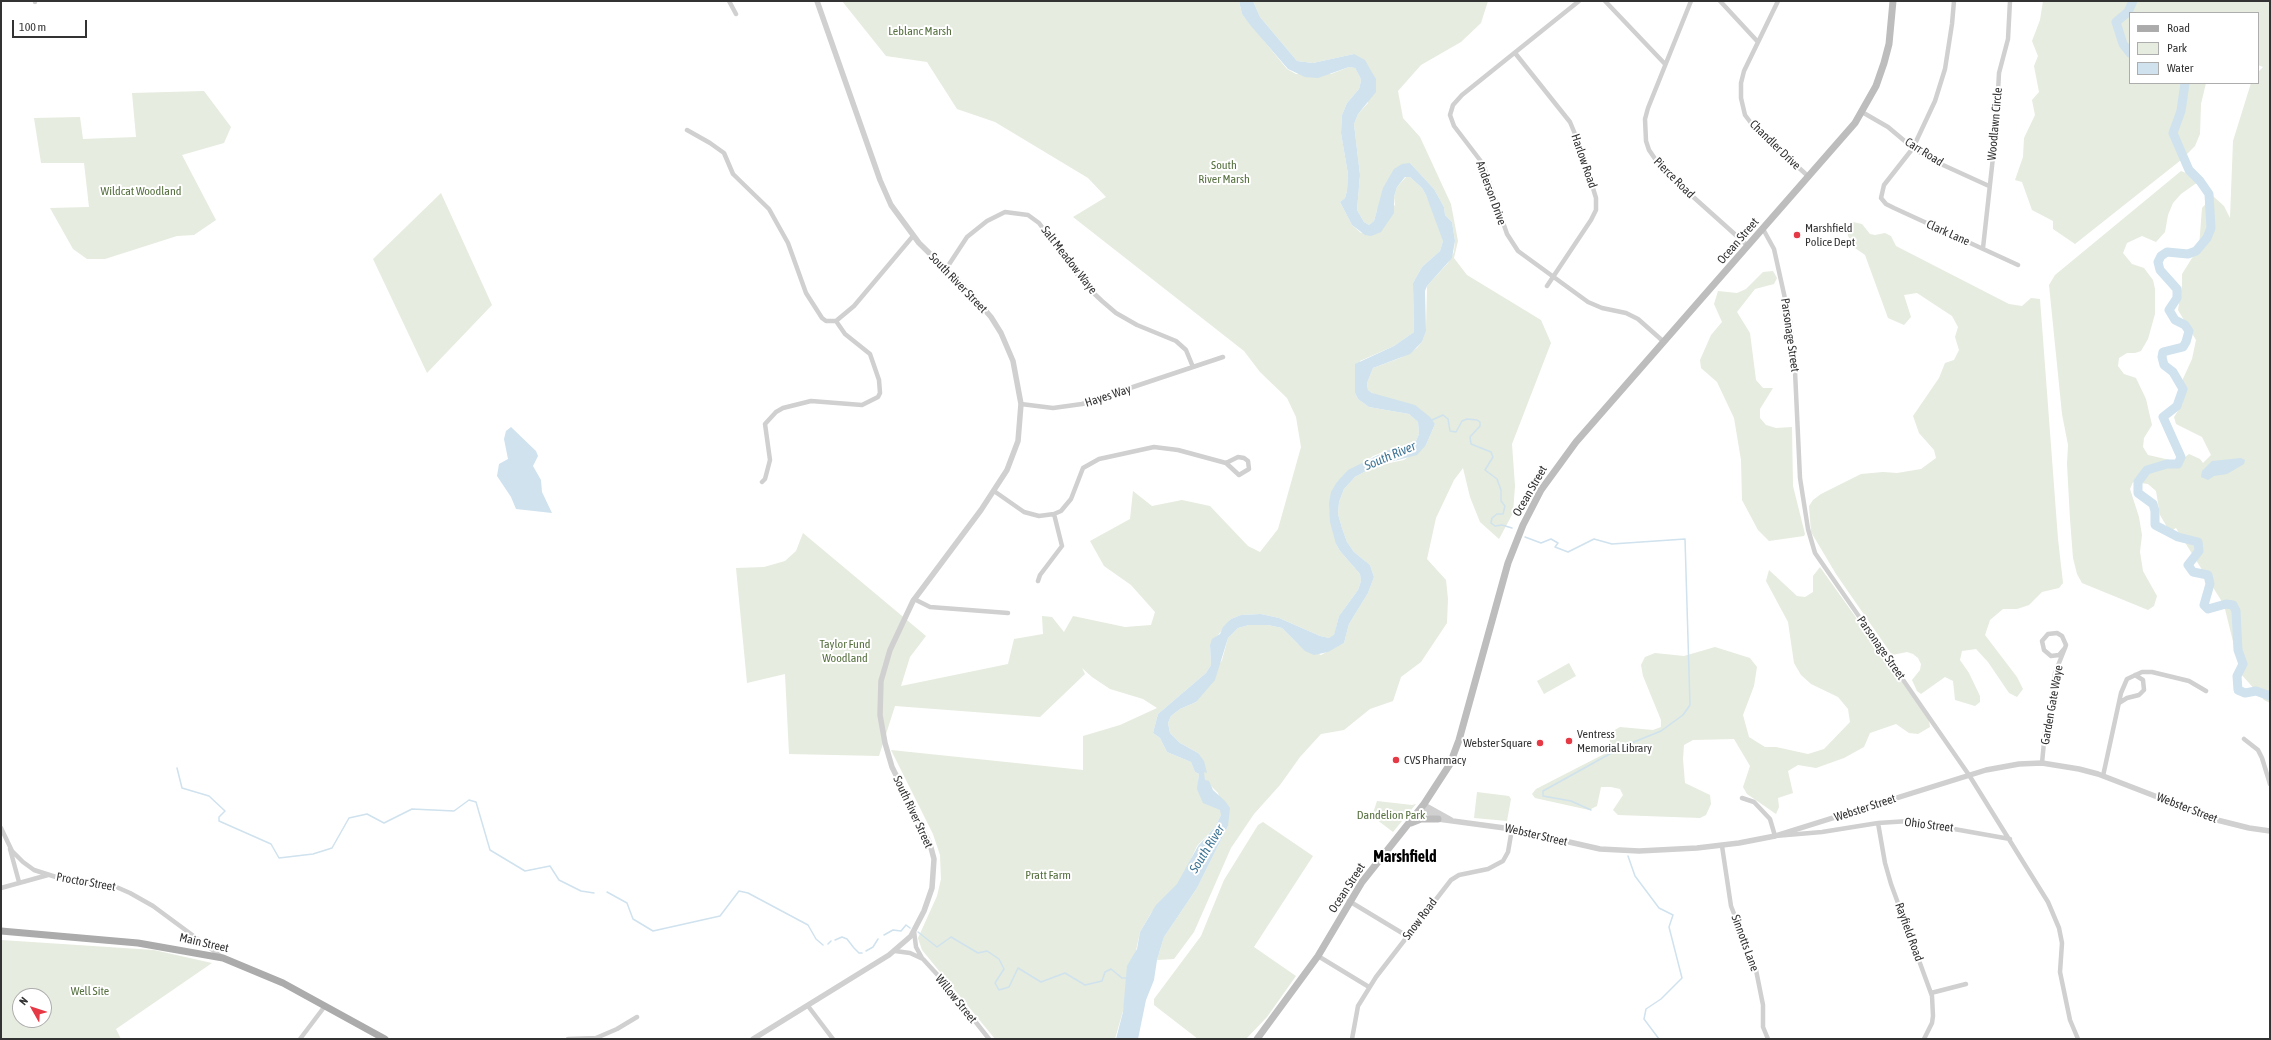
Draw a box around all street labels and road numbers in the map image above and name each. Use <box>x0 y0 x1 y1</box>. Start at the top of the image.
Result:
street label: Woodlawn Circle <box>1985 87 2005 161</box>
street label: Chandler Drive <box>1747 117 1803 173</box>
street label: Harlow Road <box>1568 132 1600 190</box>
street label: Carr Road <box>1902 135 1946 169</box>
street label: Pierce Road <box>1651 155 1697 201</box>
street label: Anderson Drive <box>1473 159 1509 227</box>
street label: Ocean Street <box>1714 215 1762 267</box>
street label: Clark Lane <box>1924 217 1972 249</box>
street label: Salt Meadow Waye <box>1038 223 1100 297</box>
street label: South River Street <box>926 250 990 316</box>
street label: Parsonage Street <box>1778 297 1802 373</box>
street label: Hayes Way <box>1083 382 1133 410</box>
street label: Ocean Street <box>1510 463 1550 519</box>
street label: Parsonage Street <box>1854 613 1908 683</box>
street label: Garden Gate Waye <box>2038 664 2066 746</box>
street label: South River Street <box>890 774 936 850</box>
street label: Webster Street <box>2155 790 2219 826</box>
street label: Webster Street <box>1832 791 1898 825</box>
street label: Ohio Street <box>1904 815 1954 835</box>
street label: Webster Street <box>1503 821 1569 849</box>
street label: Ocean Street <box>1326 860 1368 916</box>
street label: Proctor Street <box>55 870 117 894</box>
street label: Snow Road <box>1400 895 1440 943</box>
street label: Rayfield Road <box>1892 901 1926 963</box>
street label: Sinnotts Lane <box>1728 913 1762 973</box>
street label: Main Street <box>178 930 230 956</box>
street label: Willow Street <box>932 972 980 1026</box>

